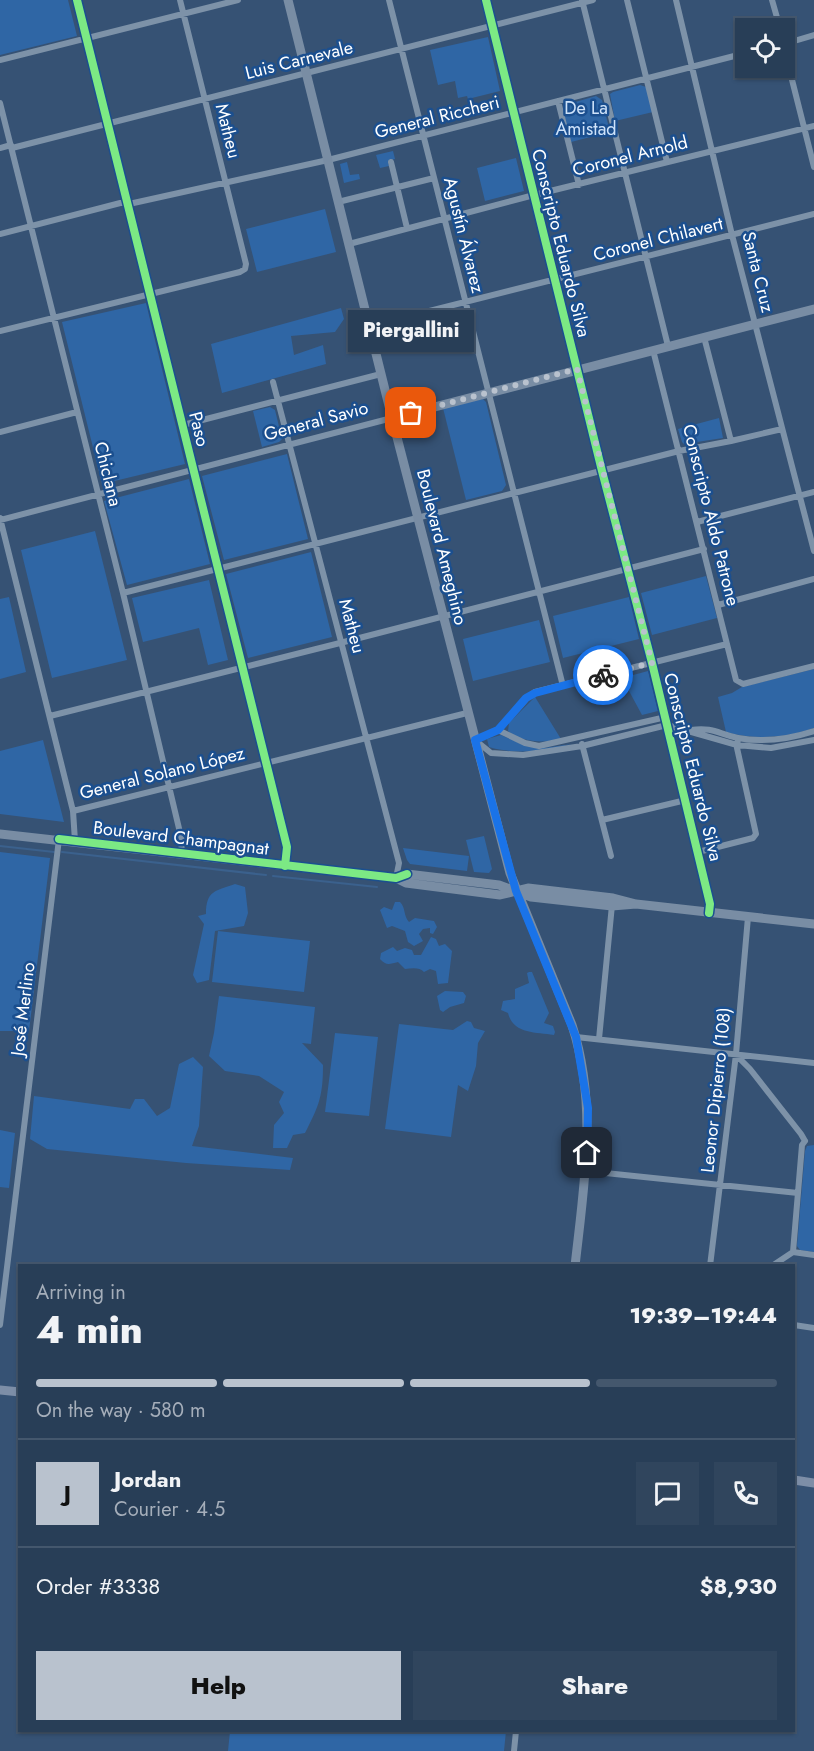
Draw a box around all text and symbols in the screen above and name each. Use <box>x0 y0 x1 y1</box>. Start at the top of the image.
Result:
map controls <box>735 18 795 78</box>
button: locate <box>735 18 795 78</box>
street label: Luis Carnevale <box>242 34 356 86</box>
street label: General Riccheri <box>372 89 502 145</box>
park label: De La Amistad <box>555 95 617 142</box>
street label: Matheu <box>209 101 247 161</box>
street label: Coronel Arnold <box>570 129 690 183</box>
street label: Conscripto Eduardo Silva <box>525 146 597 340</box>
street label: Agustín Álvarez <box>437 174 491 296</box>
street label: Coronel Chilavert <box>590 210 726 268</box>
street label: Santa Cruz <box>735 229 781 316</box>
callout: Piergallini <box>348 311 474 353</box>
text: Piergallini <box>363 316 459 345</box>
pin <box>385 387 436 438</box>
street label: General Savio <box>261 395 371 447</box>
icon: bag <box>394 396 427 429</box>
street label: Paso <box>182 409 216 449</box>
street label: Conscripto Aldo Patrone <box>676 421 746 609</box>
street label: Chiclana <box>87 439 129 509</box>
street label: Boulevard Ameghino <box>410 466 474 628</box>
street label: Matheu <box>332 596 372 656</box>
courier <box>573 645 633 705</box>
icon: bike <box>587 659 620 692</box>
street label: Conscripto Eduardo Silva <box>657 670 729 864</box>
street label: General Solano López <box>77 740 248 806</box>
street label: Boulevard Champagnat <box>92 814 271 862</box>
street label: José Merlino <box>4 961 42 1059</box>
street label: Leonor Dipierro (108) <box>694 1006 738 1174</box>
pin <box>561 1127 612 1178</box>
icon: home <box>570 1136 603 1169</box>
text: Arriving in <box>36 1278 126 1307</box>
text: 19:39–19:44 <box>629 1299 777 1331</box>
text: 4 min <box>36 1301 143 1358</box>
text: On the way · 580 m <box>36 1396 206 1425</box>
button: chat <box>636 1462 699 1525</box>
button: phone <box>714 1462 777 1525</box>
text: Jordan <box>114 1463 181 1495</box>
text: J <box>64 1477 71 1509</box>
text: Courier · 4.5 <box>114 1495 225 1524</box>
text: Order #3338 <box>36 1570 160 1602</box>
text: $8,930 <box>700 1570 777 1602</box>
button: Help <box>36 1651 401 1720</box>
button: Share <box>413 1651 777 1720</box>

